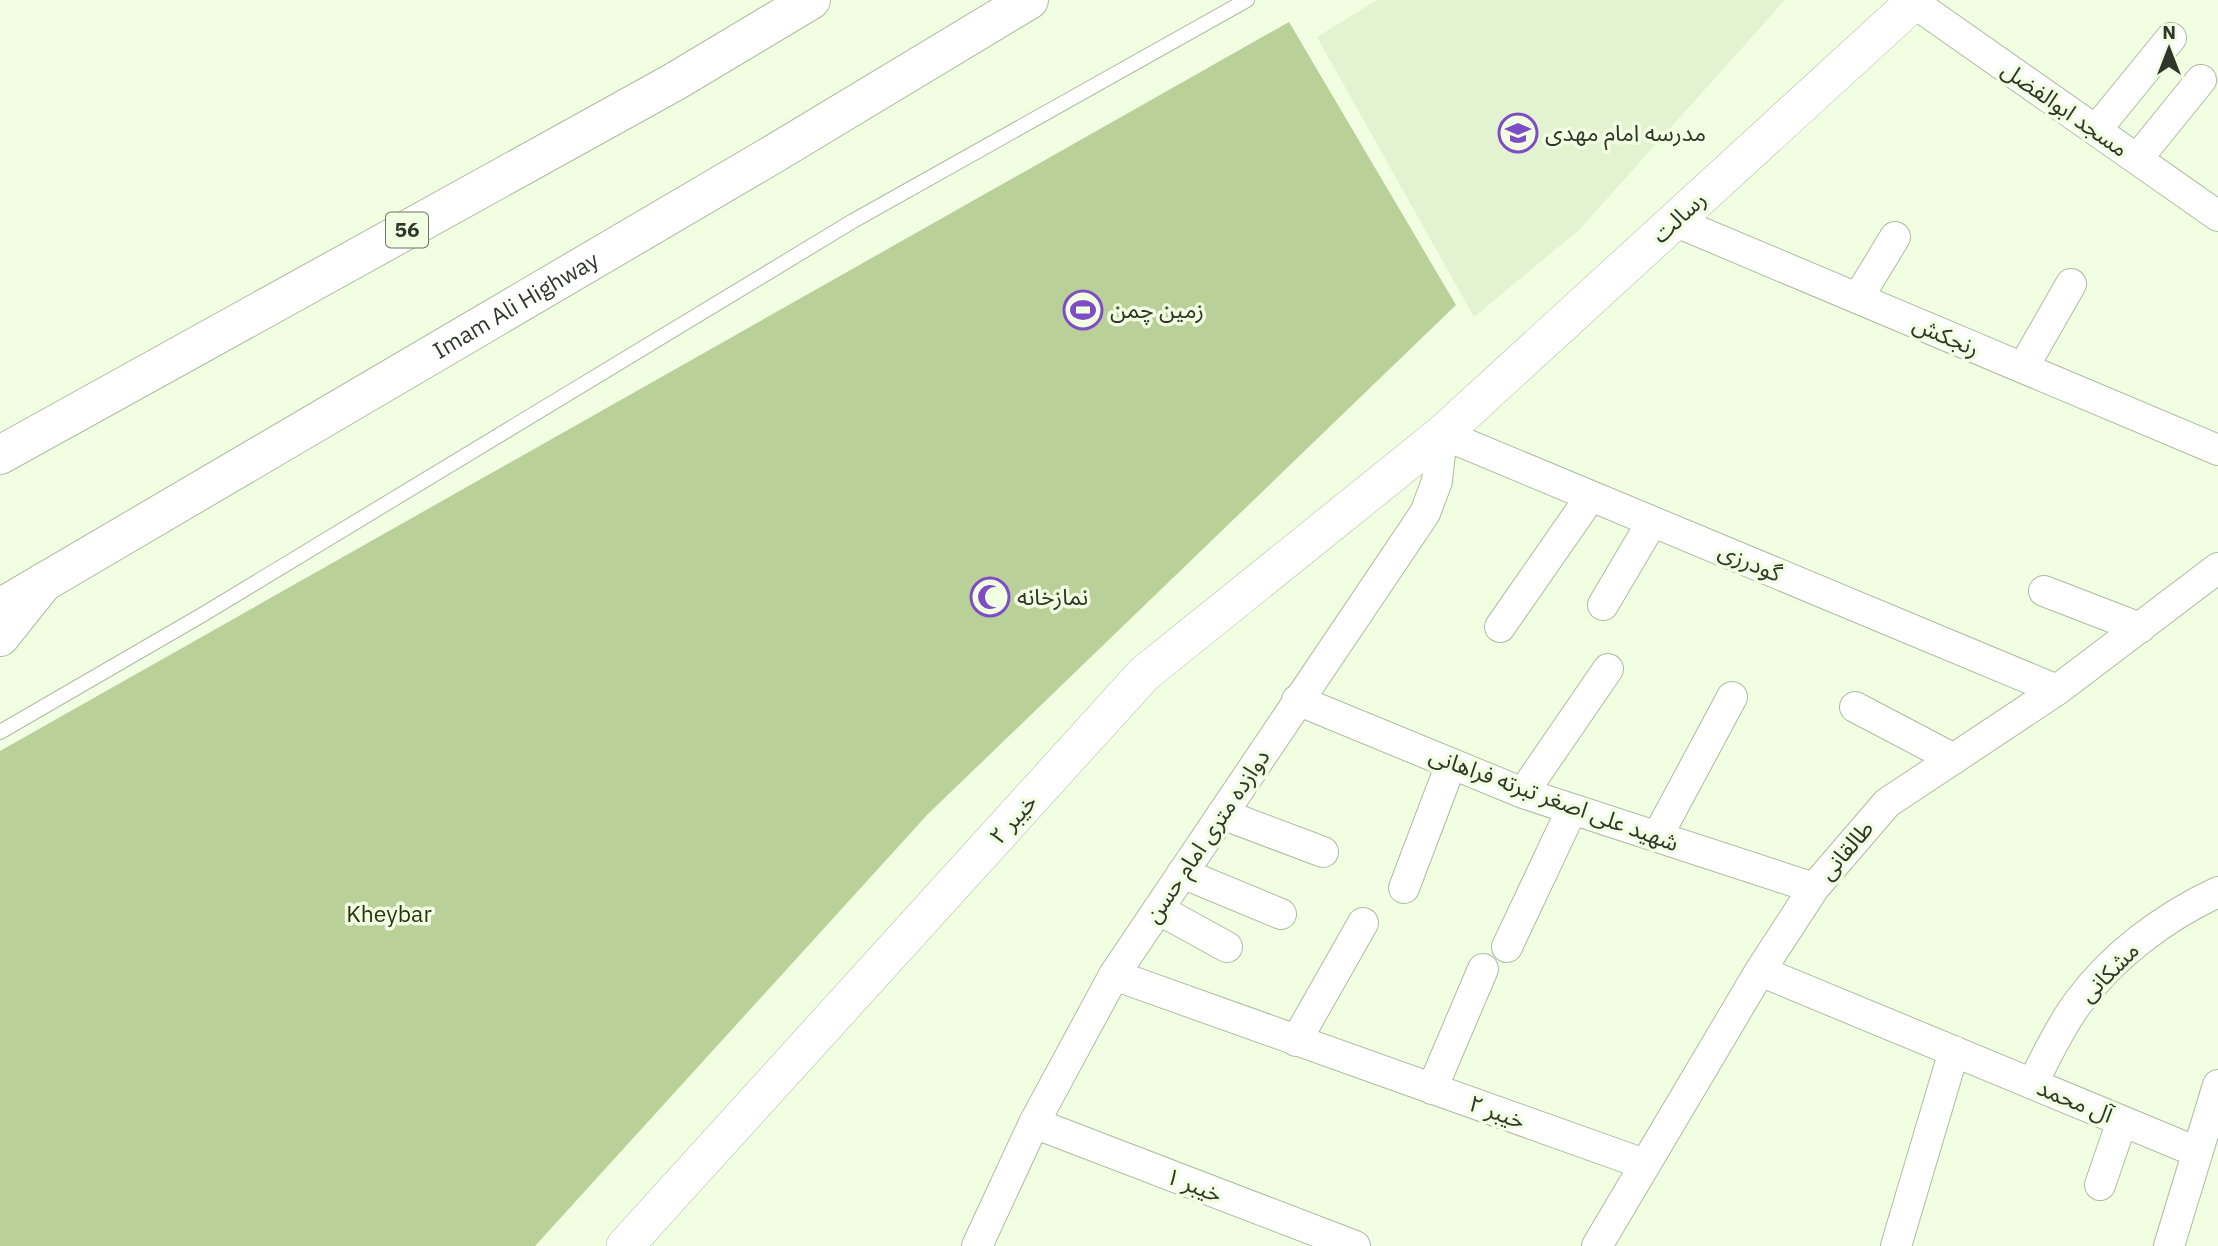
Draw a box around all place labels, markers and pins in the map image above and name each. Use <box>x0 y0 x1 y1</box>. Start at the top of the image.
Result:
school or university icon: مدرسه امام مهدی <box>1497 112 1539 154</box>
place label: مدرسه امام مهدی <box>1545 117 1706 151</box>
sports icon: زمین چمن <box>1062 289 1104 331</box>
place label: زمین چمن <box>1110 294 1204 325</box>
mosque icon: نمازخانه <box>969 576 1011 618</box>
place label: نمازخانه <box>1017 581 1088 611</box>

